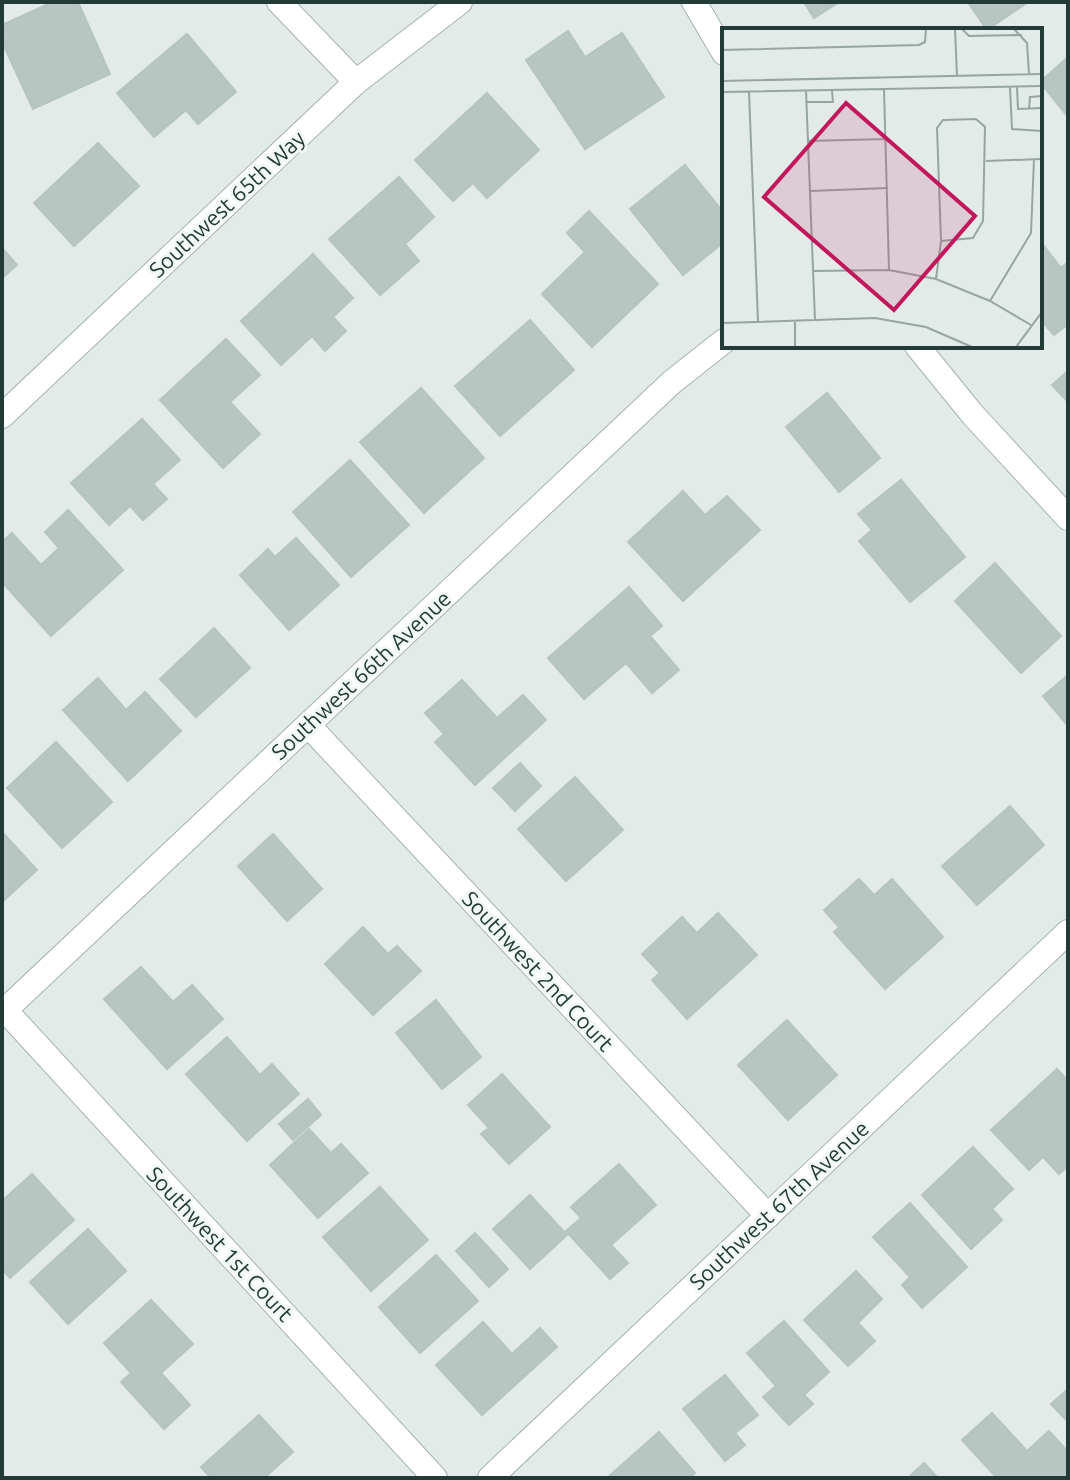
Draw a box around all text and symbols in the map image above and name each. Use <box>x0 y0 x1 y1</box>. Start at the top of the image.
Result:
inset map <box>722 28 1042 348</box>
street label: Southwest 65th Way <box>144 125 310 282</box>
street label: Southwest 66th Avenue <box>266 585 455 764</box>
street label: Southwest 2nd Court <box>458 886 619 1056</box>
street label: Southwest 67th Avenue <box>684 1115 873 1294</box>
street label: Southwest 1st Court <box>142 1161 299 1326</box>

